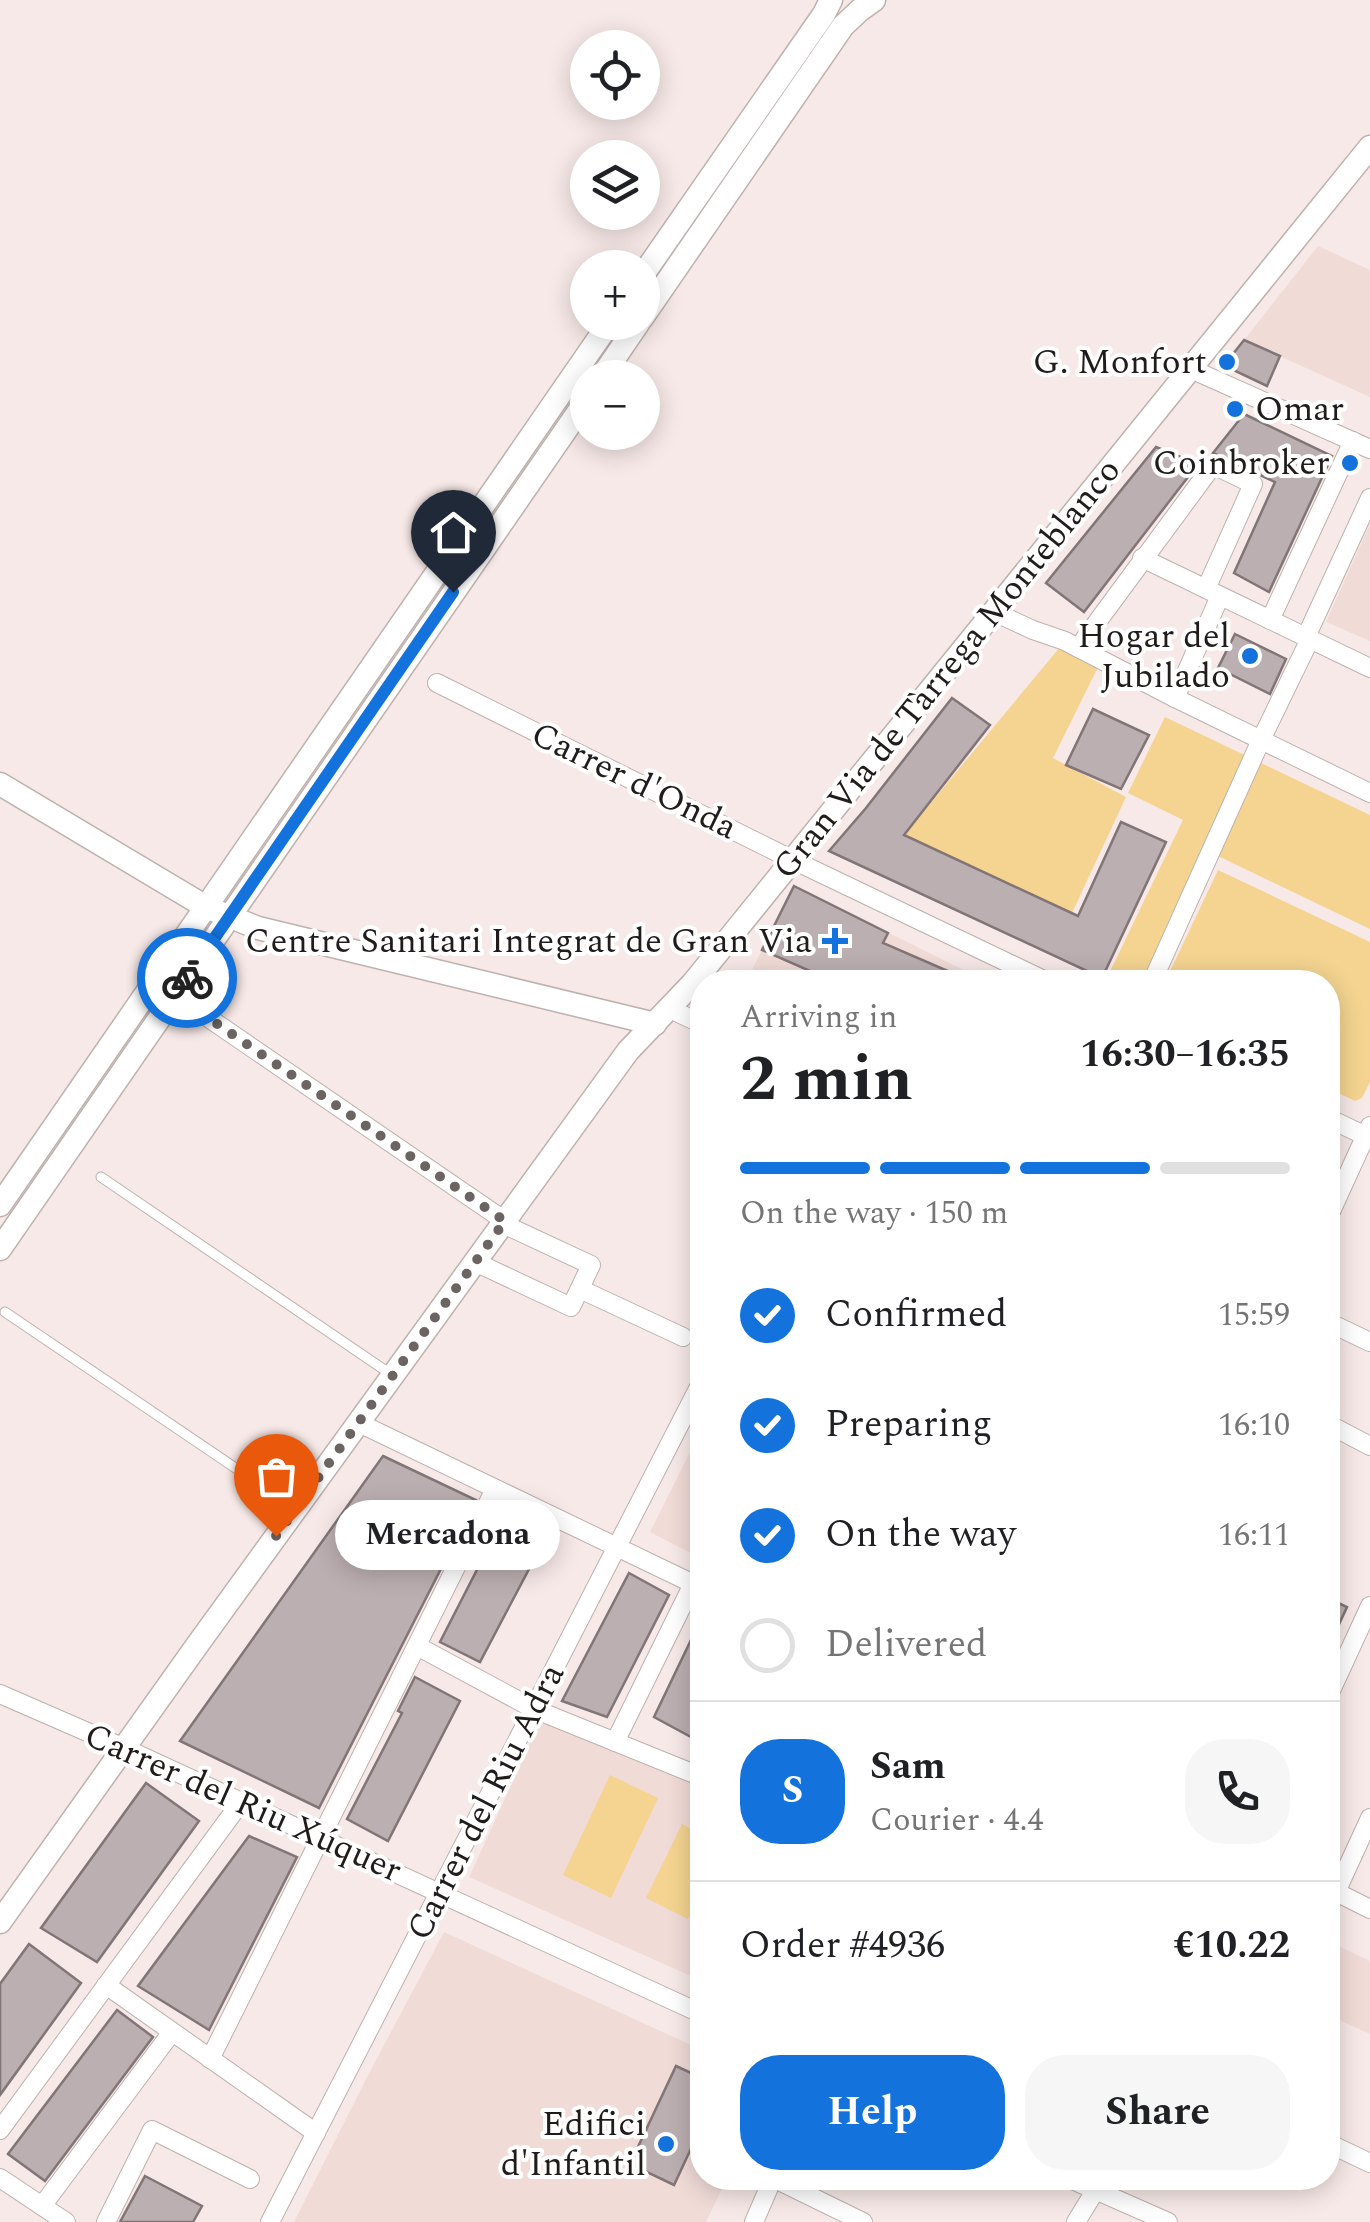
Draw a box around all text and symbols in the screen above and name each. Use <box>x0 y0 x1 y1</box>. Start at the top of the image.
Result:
map controls <box>570 30 660 450</box>
button: locate <box>570 30 660 120</box>
button: layers <box>570 140 660 230</box>
button: + <box>570 250 660 340</box>
place label: G. Monfort <box>1033 336 1207 389</box>
marker: G. Monfort <box>1216 351 1238 373</box>
button: − <box>570 360 660 450</box>
place label: Omar <box>1255 383 1344 436</box>
marker: Omar <box>1224 398 1246 420</box>
place label: Coinbroker <box>1153 437 1330 490</box>
street label: Gran Via de Tàrrega Monteblanco <box>760 447 1134 891</box>
marker: Coinbroker <box>1339 452 1361 474</box>
pin <box>411 490 496 593</box>
icon: home <box>426 505 481 560</box>
place label: Hogar del Jubilado <box>1077 610 1230 703</box>
marker: Hogar del Jubilado <box>1239 645 1261 667</box>
street label: Carrer d'Onda <box>522 708 746 854</box>
place label: Centre Sanitari Integrat de Gran Via <box>245 915 812 968</box>
courier <box>137 928 237 1028</box>
marker: Centre Sanitari Integrat de Gran Via <box>822 928 848 954</box>
icon: bike <box>160 951 215 1006</box>
text: Arriving in <box>740 993 897 1042</box>
text: 16:30–16:35 <box>1080 1026 1290 1084</box>
text: 2 min <box>740 1030 913 1129</box>
text: On the way · 150 m <box>740 1189 1008 1238</box>
text: Confirmed <box>825 1286 1007 1344</box>
icon: check <box>740 1288 795 1343</box>
text: 15:59 <box>1218 1291 1290 1340</box>
text: Preparing <box>825 1396 992 1454</box>
icon: check <box>740 1398 795 1453</box>
text: 16:10 <box>1218 1401 1290 1450</box>
pin <box>234 1434 319 1537</box>
icon: bag <box>249 1449 304 1504</box>
callout: Mercadona <box>336 1501 561 1571</box>
text: On the way <box>825 1506 1016 1564</box>
icon: check <box>740 1508 795 1563</box>
text: Mercadona <box>365 1510 530 1559</box>
text: 16:11 <box>1218 1511 1290 1560</box>
text: Delivered <box>825 1616 987 1674</box>
street label: Carrer del Riu Adra <box>393 1654 579 1950</box>
street label: Carrer del Riu Xúquer <box>76 1709 410 1897</box>
text: Sam <box>870 1738 946 1796</box>
button: phone <box>1185 1739 1290 1844</box>
text: S <box>782 1762 803 1820</box>
text: Courier · 4.4 <box>870 1796 1043 1845</box>
text: Order #4936 <box>740 1917 945 1975</box>
text: €10.22 <box>1173 1917 1290 1975</box>
button: Help <box>740 2055 1005 2170</box>
button: Share <box>1025 2055 1290 2170</box>
place label: Edifici d'Infantil <box>501 2098 646 2191</box>
marker: Edifici d'Infantil <box>655 2133 677 2155</box>

